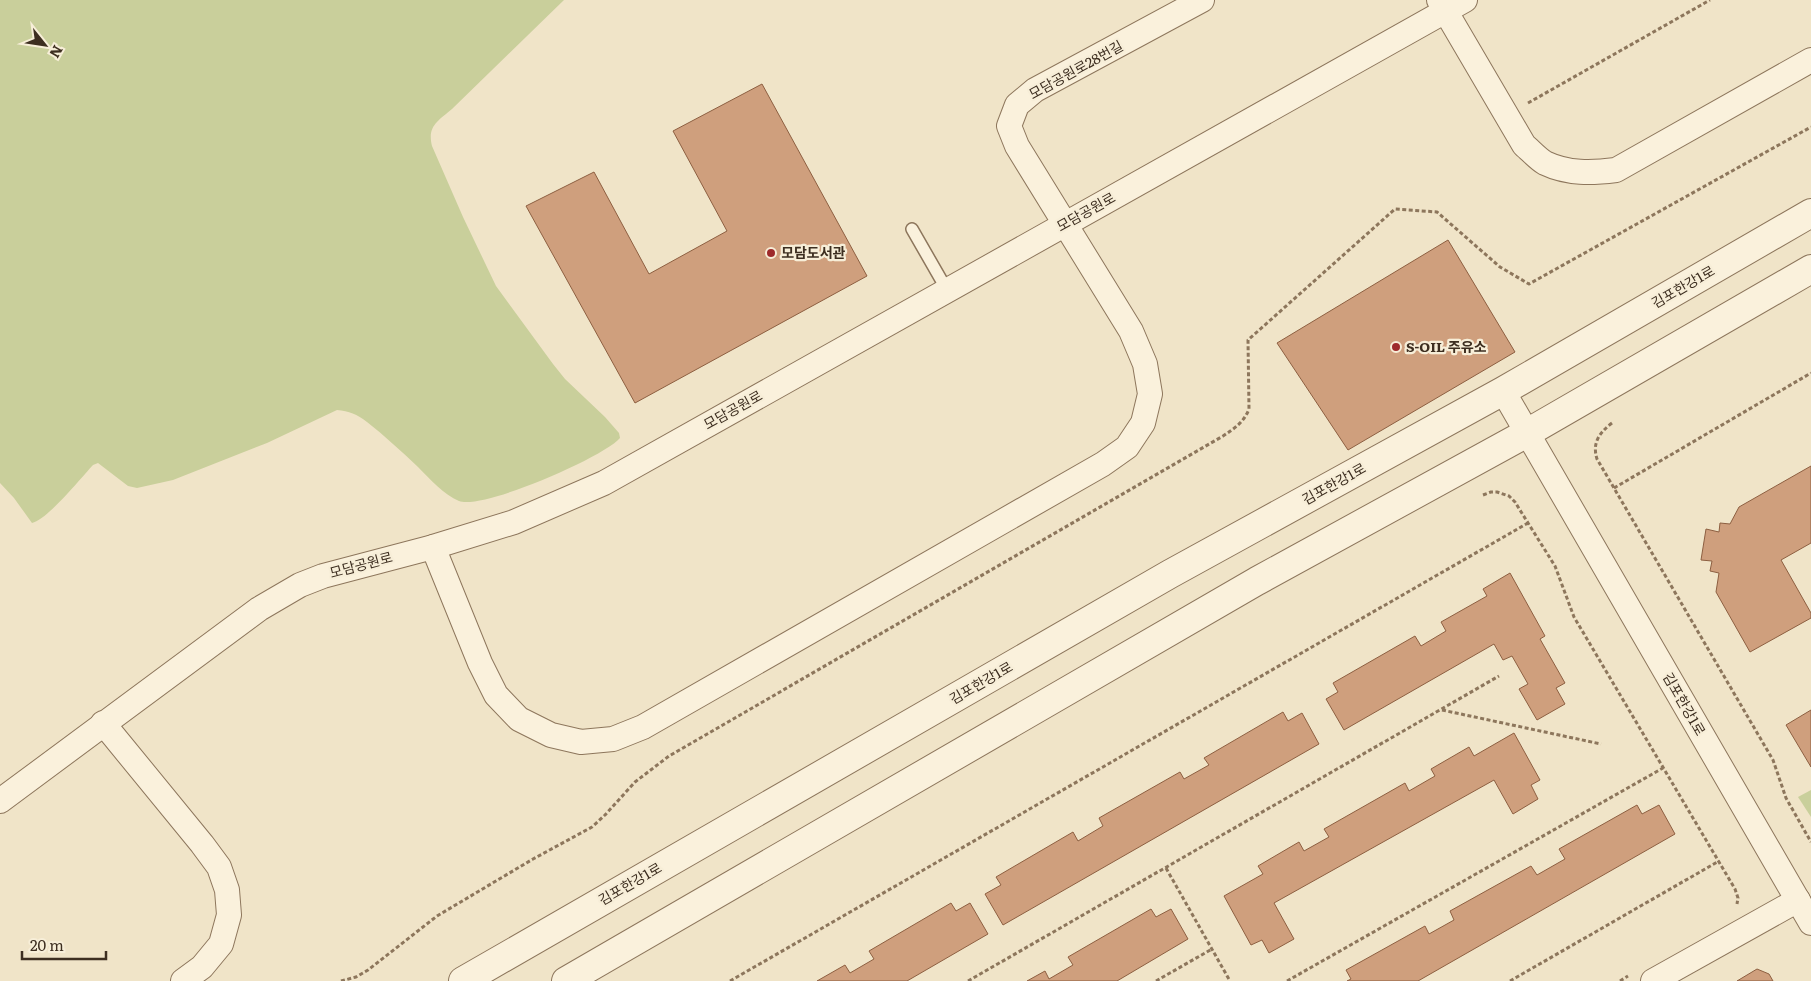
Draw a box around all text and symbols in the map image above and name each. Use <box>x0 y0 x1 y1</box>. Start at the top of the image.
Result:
north arrow <box>20 20 70 70</box>
street label: 모담공원로28번길 <box>1025 35 1126 103</box>
text: N <box>45 42 69 62</box>
street label: 모담공원로 <box>1053 187 1119 235</box>
place label: 모담도서관 <box>781 242 846 262</box>
marker: 모담도서관 <box>765 247 777 259</box>
street label: 김포한강1로 <box>1647 260 1718 312</box>
place label: S-OIL 주유소 <box>1406 336 1487 356</box>
marker: S-OIL 주유소 <box>1390 341 1402 353</box>
street label: 모담공원로 <box>700 385 766 433</box>
street label: 김포한강1로 <box>1298 457 1369 509</box>
street label: 모담공원로 <box>327 546 395 582</box>
street label: 김포한강1로 <box>945 656 1016 708</box>
street label: 김포한강1로 <box>1659 668 1711 739</box>
street label: 김포한강1로 <box>594 857 665 909</box>
scale bar <box>22 928 106 960</box>
text: 20 m <box>30 933 64 956</box>

